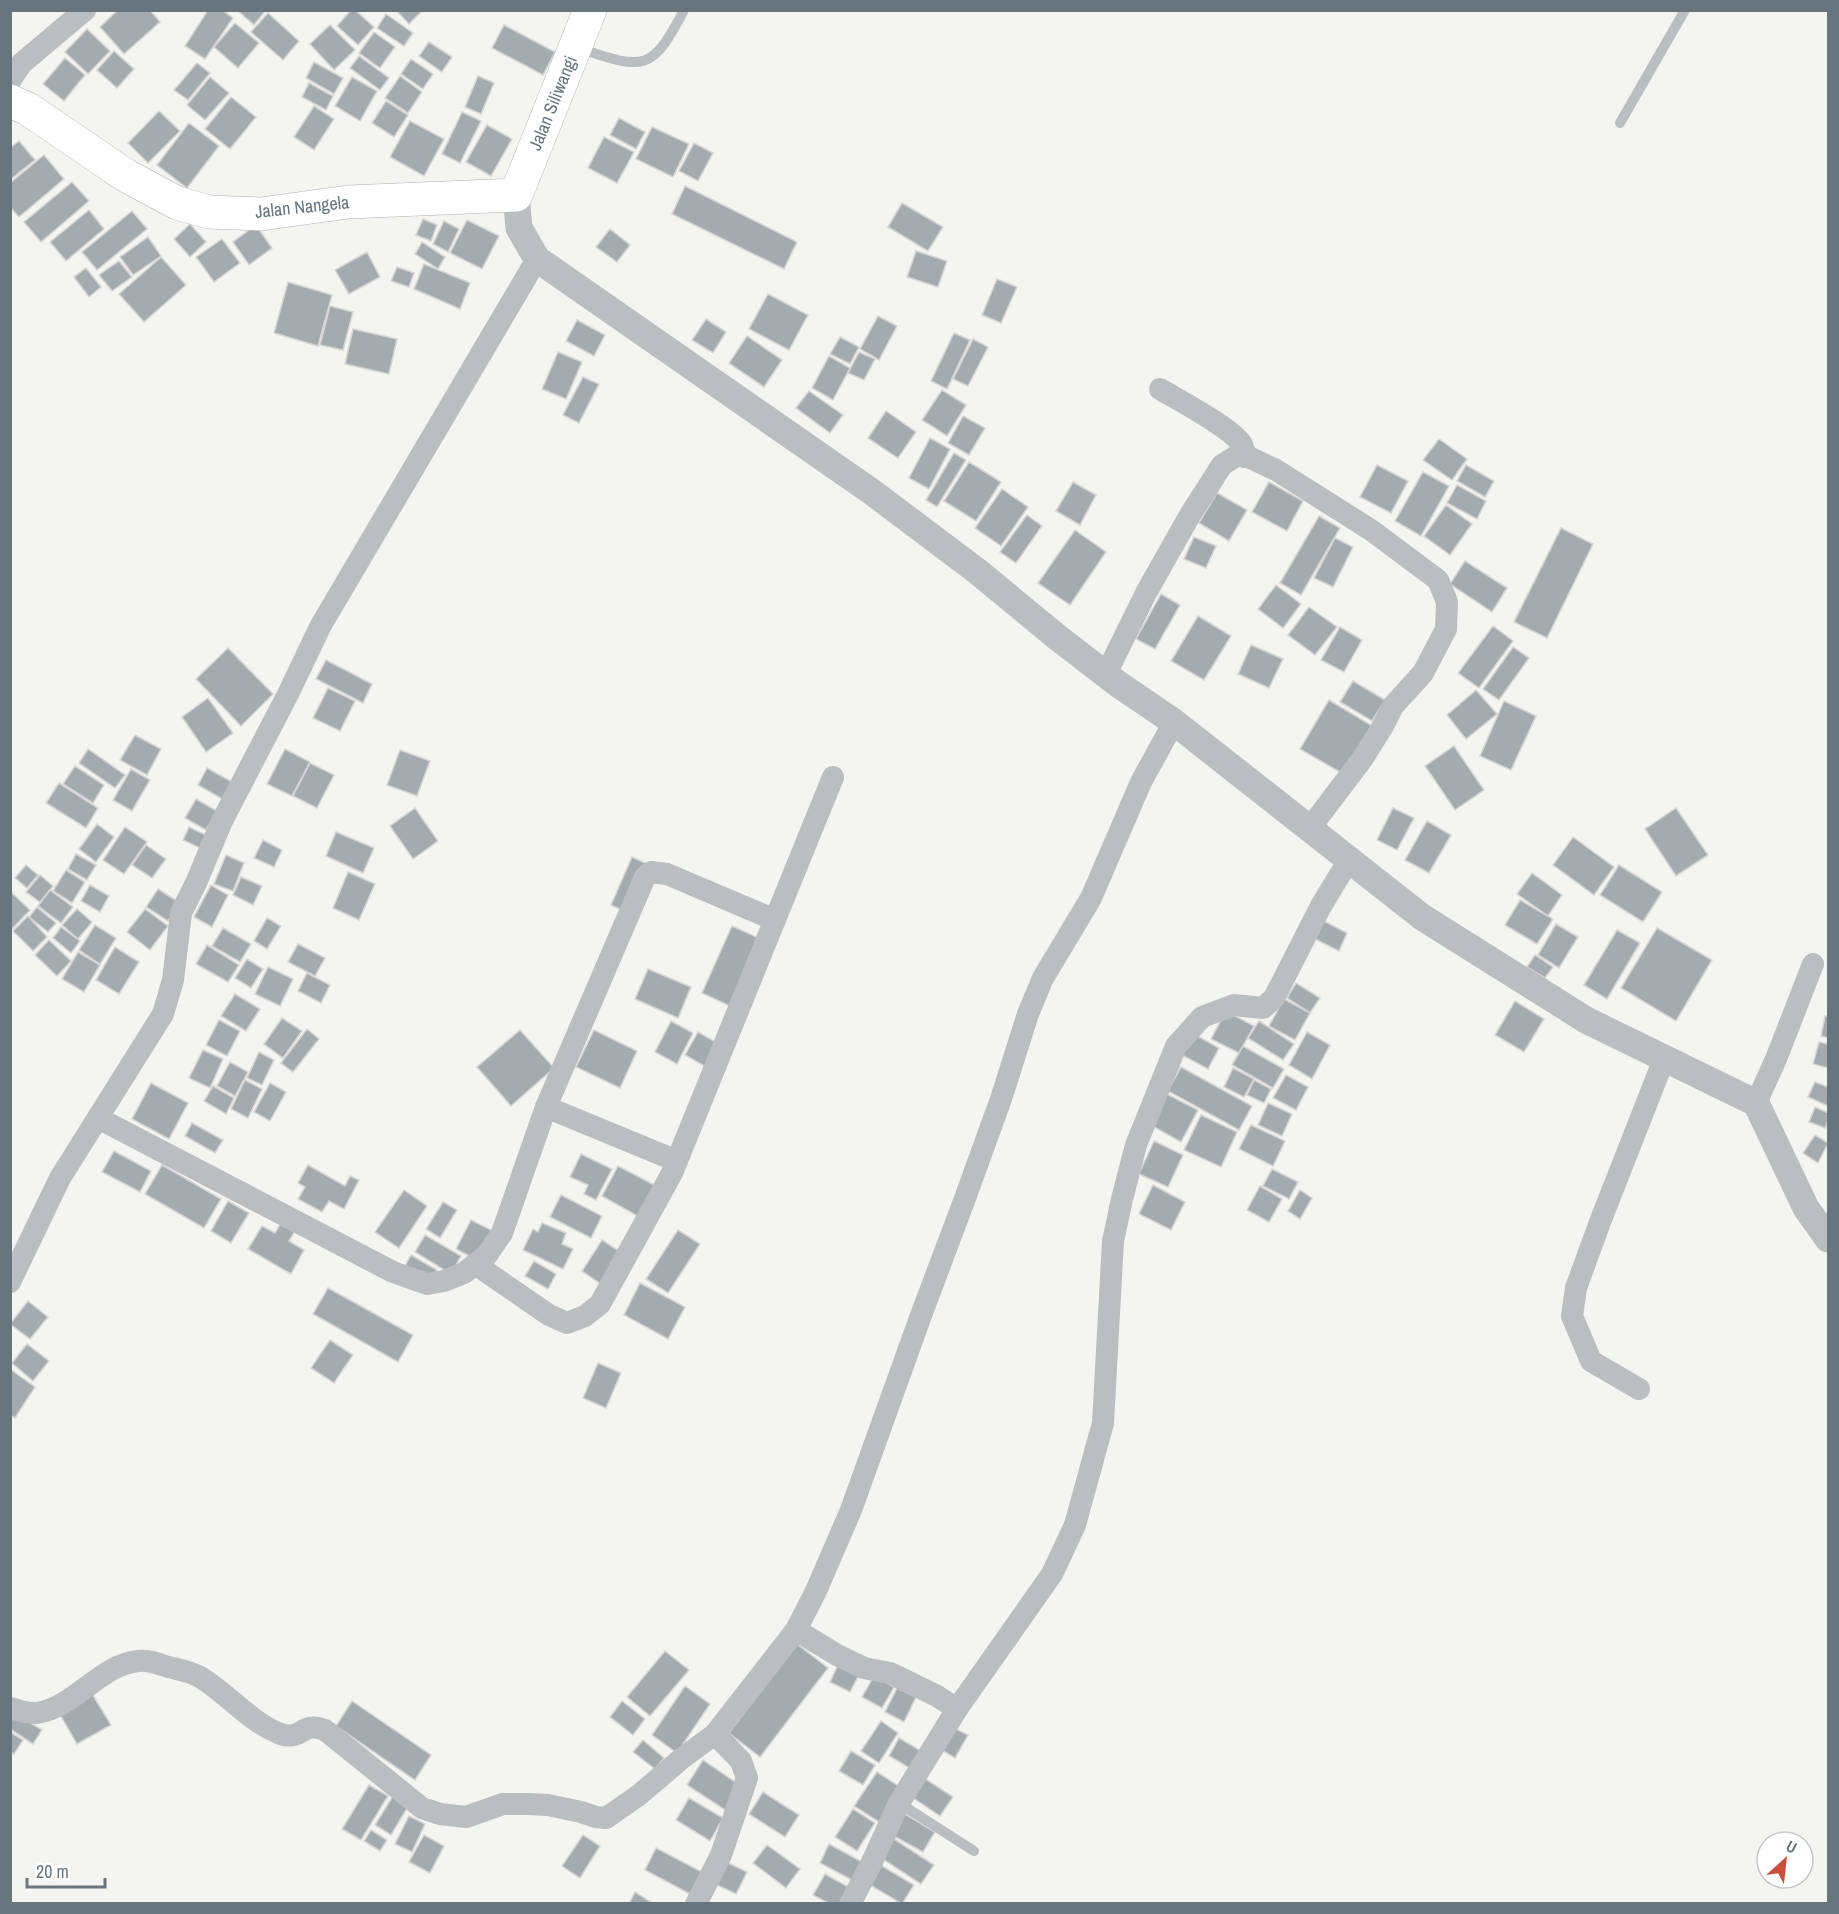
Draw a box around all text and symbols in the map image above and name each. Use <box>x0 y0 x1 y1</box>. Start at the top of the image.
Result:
street label: Jalan Siliwangi <box>522 52 583 154</box>
street label: Jalan Nangela <box>254 189 350 224</box>
north arrow <box>1755 1830 1815 1890</box>
text: U <box>1783 1835 1801 1859</box>
scale bar <box>27 1851 105 1889</box>
text: 20 m <box>36 1859 69 1884</box>

